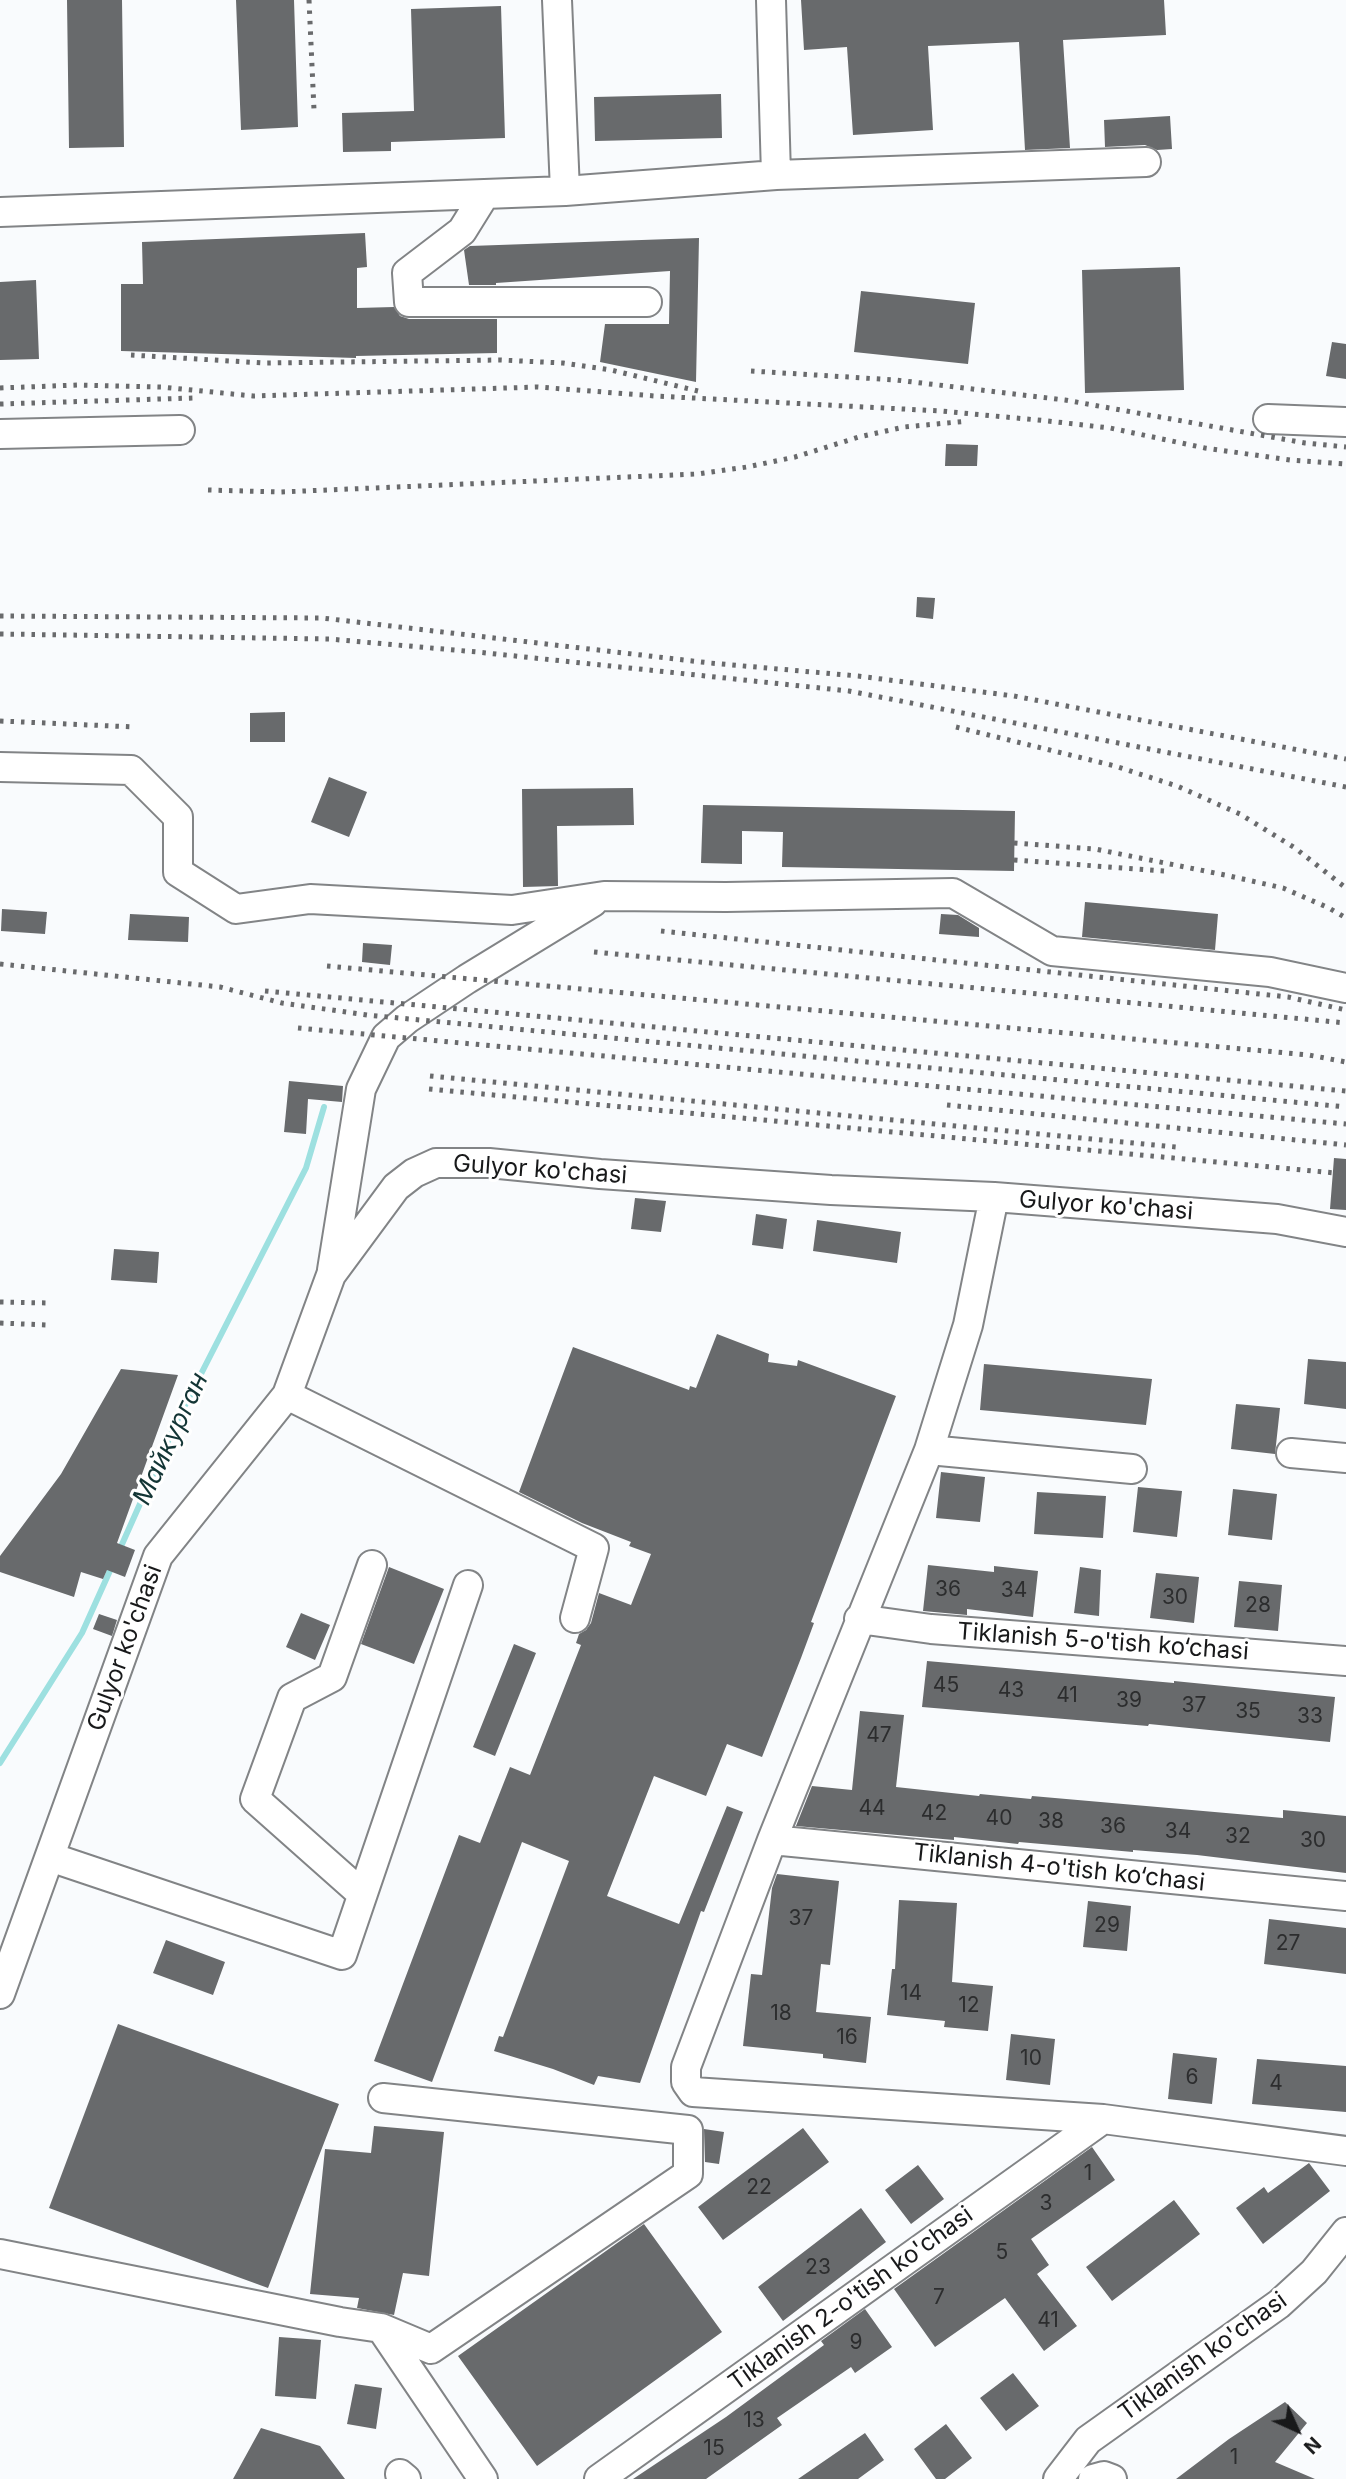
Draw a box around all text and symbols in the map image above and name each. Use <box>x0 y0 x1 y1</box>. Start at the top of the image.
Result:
street label: Gulyor ko'chasi <box>452 1150 628 1190</box>
street label: Gulyor ko'chasi <box>1018 1186 1194 1226</box>
water label: Майкурган <box>127 1368 215 1510</box>
street label: Gulyor ko'chasi <box>82 1561 168 1735</box>
house number: 36 <box>935 1577 961 1603</box>
house number: 34 <box>1001 1578 1027 1604</box>
house number: 30 <box>1162 1585 1188 1611</box>
house number: 28 <box>1245 1593 1271 1619</box>
street label: Tiklanish 5-o'tish ko‘chasi <box>956 1617 1250 1667</box>
house number: 45 <box>933 1673 959 1699</box>
house number: 43 <box>998 1678 1024 1704</box>
house number: 41 <box>1056 1683 1078 1709</box>
house number: 39 <box>1116 1688 1142 1714</box>
house number: 37 <box>1182 1693 1206 1719</box>
house number: 35 <box>1235 1699 1261 1725</box>
house number: 33 <box>1297 1704 1323 1730</box>
house number: 47 <box>866 1723 892 1749</box>
house number: 44 <box>858 1796 886 1822</box>
house number: 42 <box>921 1801 947 1827</box>
house number: 40 <box>986 1806 1012 1832</box>
house number: 38 <box>1038 1809 1064 1835</box>
house number: 36 <box>1100 1814 1126 1840</box>
house number: 34 <box>1165 1819 1191 1845</box>
house number: 32 <box>1225 1824 1251 1850</box>
house number: 30 <box>1300 1828 1326 1854</box>
street label: Tiklanish 4-o'tish ko‘chasi <box>912 1838 1206 1898</box>
house number: 37 <box>789 1906 813 1932</box>
house number: 29 <box>1094 1913 1120 1939</box>
house number: 27 <box>1276 1931 1300 1957</box>
house number: 14 <box>900 1981 922 2007</box>
house number: 12 <box>958 1993 980 2019</box>
house number: 18 <box>770 2001 792 2027</box>
house number: 16 <box>836 2025 858 2051</box>
house number: 10 <box>1020 2046 1042 2072</box>
house number: 6 <box>1185 2065 1199 2091</box>
house number: 4 <box>1269 2071 1283 2097</box>
house number: 1 <box>1084 2161 1092 2187</box>
house number: 22 <box>746 2175 772 2201</box>
house number: 3 <box>1040 2191 1052 2217</box>
street label: Tiklanish 2-o'tish ko'chasi <box>723 2201 979 2397</box>
house number: 5 <box>996 2240 1008 2266</box>
house number: 23 <box>805 2255 831 2281</box>
house number: 7 <box>933 2285 945 2311</box>
street label: Tiklanish ko'chasi <box>1113 2286 1293 2428</box>
house number: 41 <box>1037 2308 1059 2334</box>
house number: 9 <box>849 2330 863 2356</box>
north arrow <box>1262 2395 1332 2465</box>
house number: 13 <box>743 2408 765 2434</box>
text: N <box>1299 2432 1325 2458</box>
house number: 15 <box>703 2436 725 2462</box>
house number: 1 <box>1230 2445 1238 2471</box>

